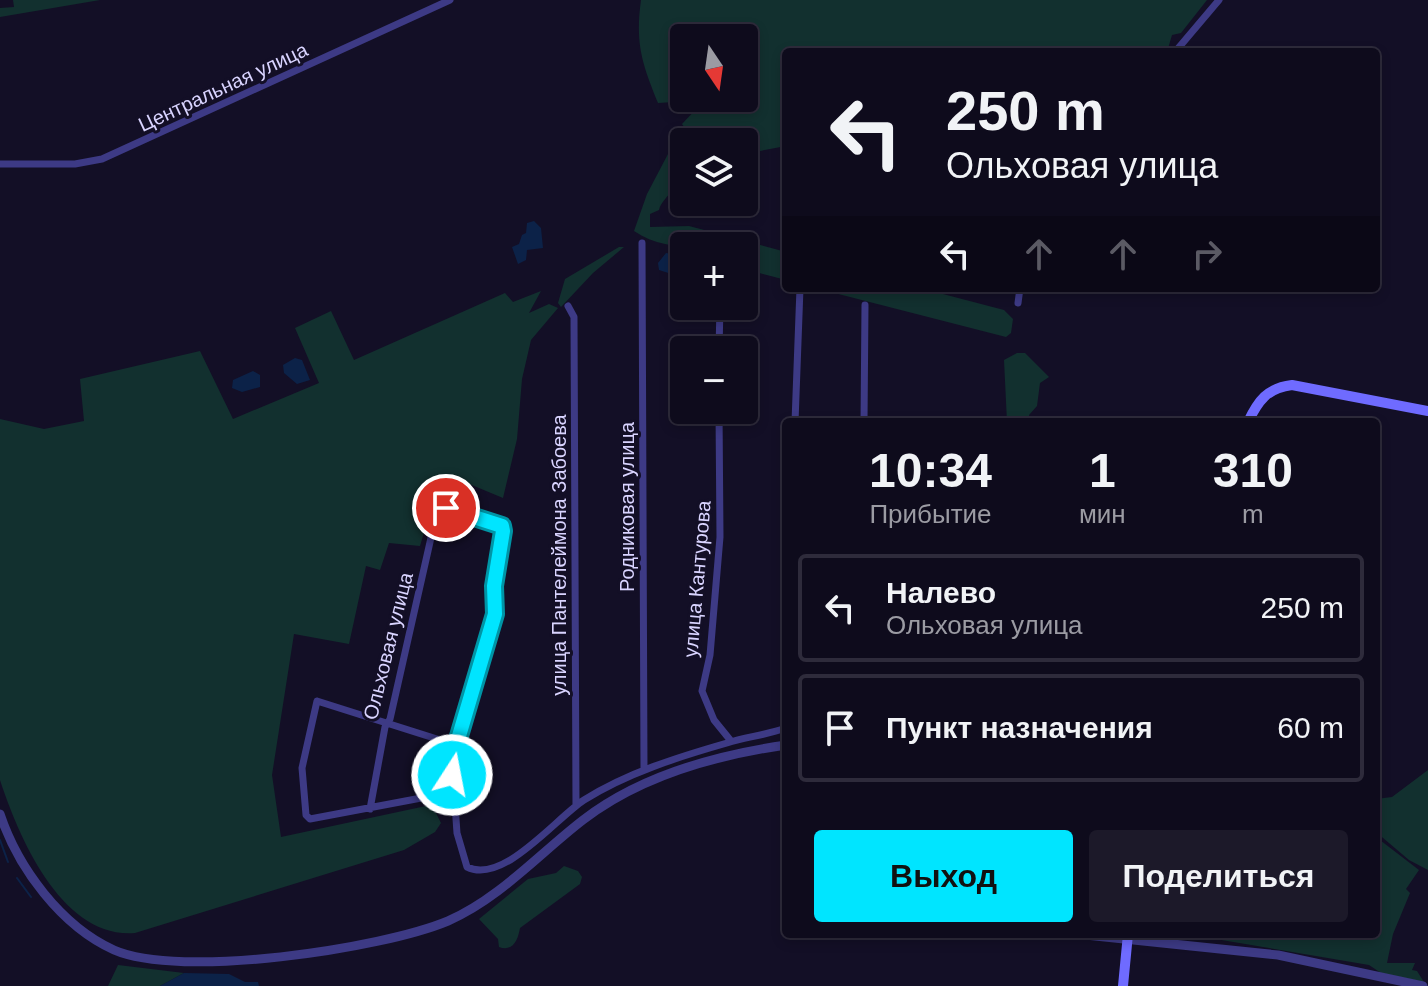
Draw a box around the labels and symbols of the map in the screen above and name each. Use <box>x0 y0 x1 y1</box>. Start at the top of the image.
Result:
north arrow <box>670 24 758 112</box>
street label: Центральная улица <box>135 38 312 136</box>
street label: улица Пантелеймона Забоева <box>548 413 570 696</box>
street label: Родниковая улица <box>616 421 638 592</box>
pin <box>412 474 480 542</box>
street label: улица Кантурова <box>679 499 715 658</box>
street label: Ольховая улица <box>359 569 417 722</box>
position arrow <box>410 733 494 817</box>

